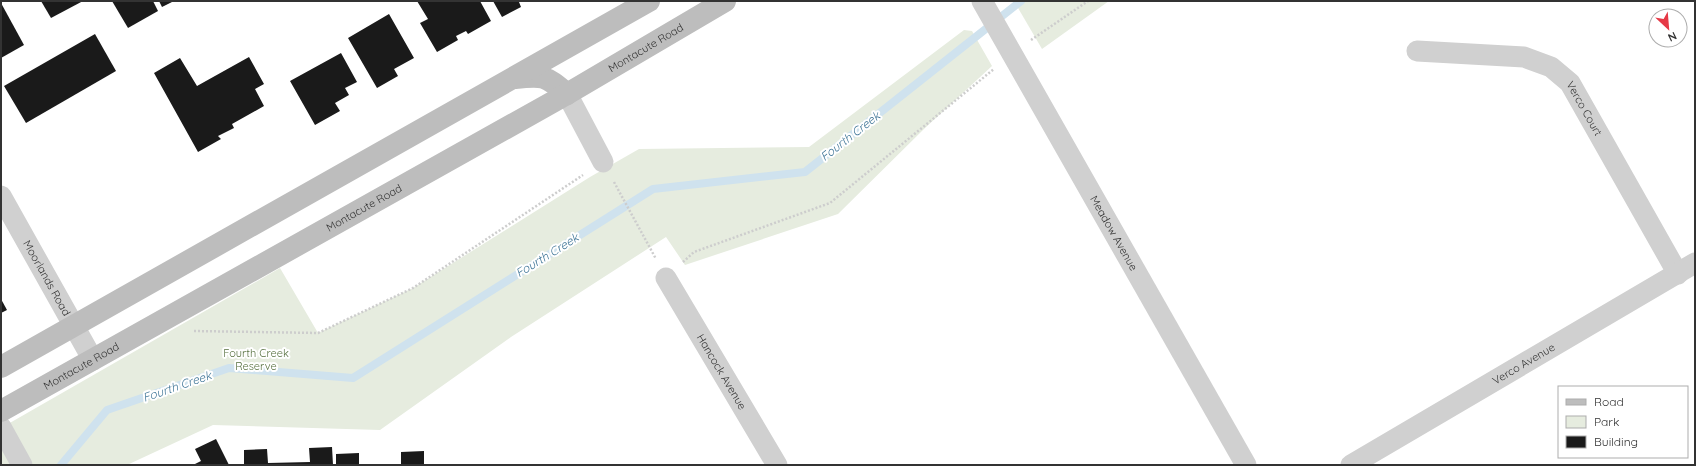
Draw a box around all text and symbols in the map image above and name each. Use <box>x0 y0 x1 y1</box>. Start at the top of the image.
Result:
north arrow <box>1648 8 1688 48</box>
street label: Montacute Road <box>606 20 686 75</box>
text: N <box>1666 29 1679 45</box>
street label: Verco Court <box>1563 79 1606 139</box>
water label: Fourth Creek <box>817 107 884 164</box>
street label: Montacute Road <box>324 181 404 235</box>
street label: Meadow Avenue <box>1087 193 1141 273</box>
water label: Fourth Creek <box>513 229 583 280</box>
street label: Moorlands Road <box>20 238 74 318</box>
street label: Hancock Avenue <box>694 331 749 412</box>
street label: Montacute Road <box>41 339 122 393</box>
street label: Verco Avenue <box>1490 340 1557 388</box>
park label: Fourth Creek Reserve <box>223 346 289 373</box>
water label: Fourth Creek <box>141 367 215 405</box>
legend <box>1558 386 1688 458</box>
text: Road <box>1594 394 1624 409</box>
text: Park <box>1594 414 1619 429</box>
text: Building <box>1594 434 1638 449</box>

